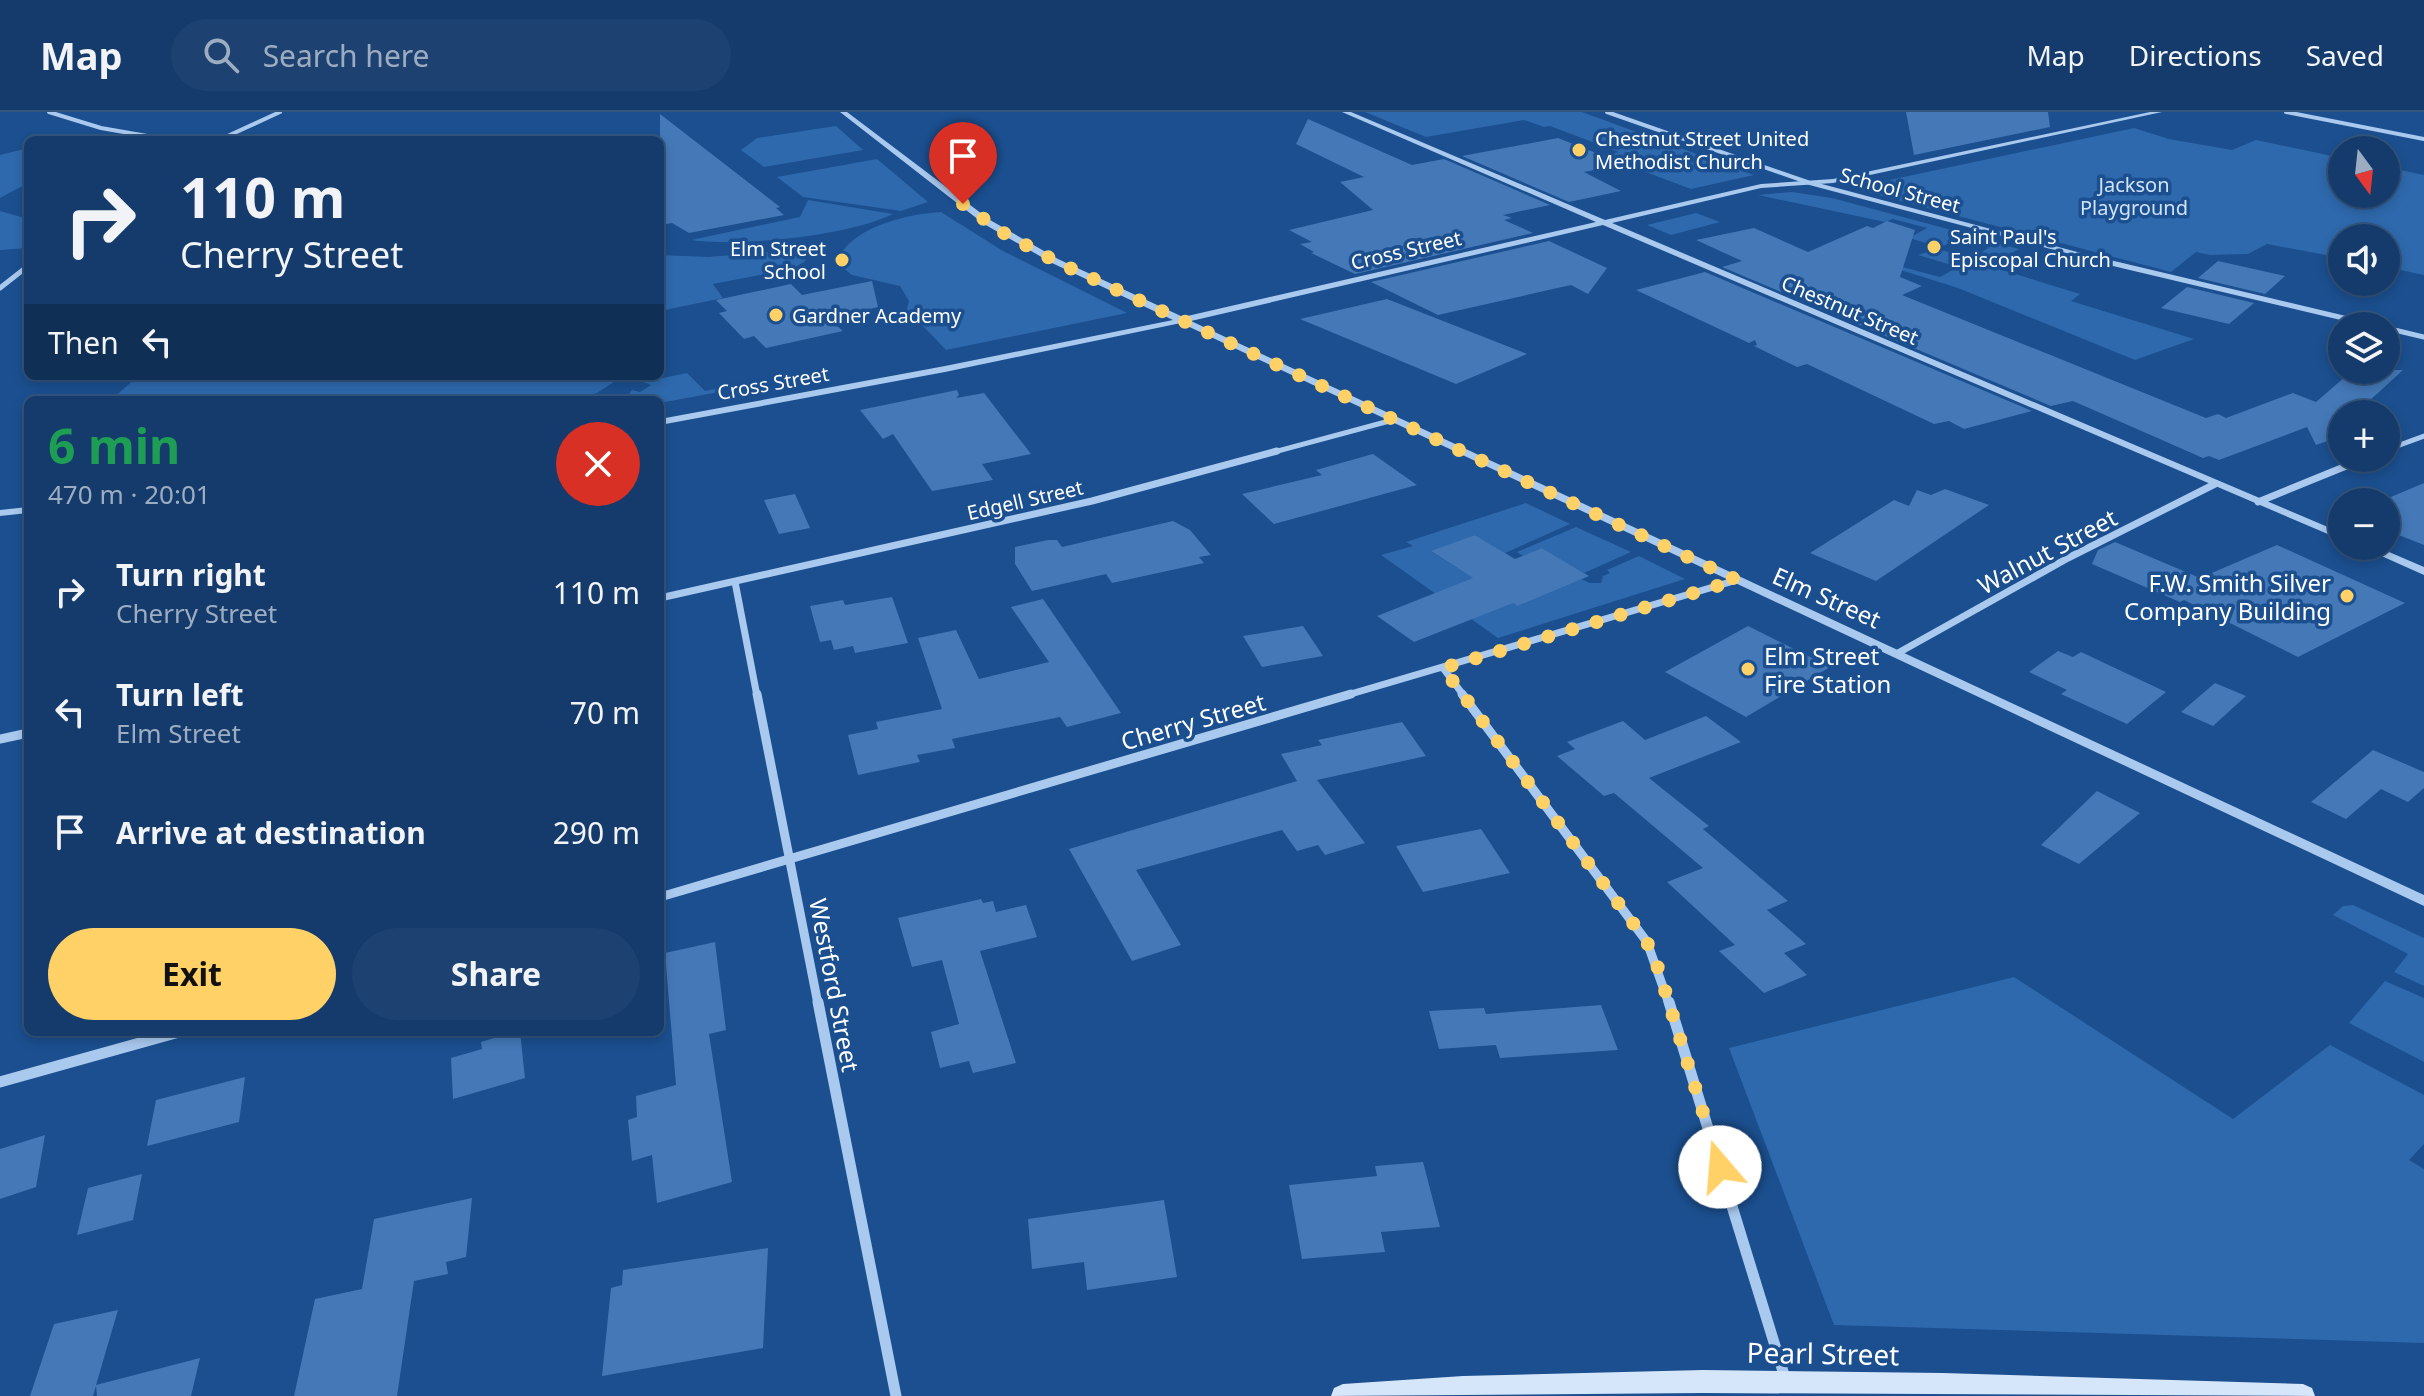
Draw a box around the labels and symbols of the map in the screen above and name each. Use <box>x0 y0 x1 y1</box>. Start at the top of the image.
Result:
pin <box>929 122 997 204</box>
place label: Chestnut Street United Methodist Church <box>1595 125 1809 175</box>
north arrow <box>2328 136 2400 208</box>
marker: Chestnut Street United Methodist Church <box>1570 141 1588 159</box>
street label: School Street <box>1837 161 1963 219</box>
park label: Jackson Playground <box>2080 171 2188 221</box>
place label: Saint Paul's Episcopal Church <box>1950 223 2111 273</box>
street label: Cross Street <box>1348 224 1464 276</box>
place label: Elm Street School <box>730 235 826 285</box>
marker: Saint Paul's Episcopal Church <box>1925 238 1943 256</box>
marker: Elm Street School <box>833 251 851 269</box>
street label: Chestnut Street <box>1777 269 1923 351</box>
place label: Gardner Academy <box>792 302 962 329</box>
marker: Gardner Academy <box>767 306 785 324</box>
street label: Cross Street <box>715 360 831 406</box>
street label: Edgell Street <box>964 474 1086 526</box>
street label: Walnut Street <box>1972 500 2123 602</box>
street label: Elm Street <box>1768 558 1887 636</box>
place label: F.W. Smith Silver Company Building <box>2124 566 2331 627</box>
marker: F.W. Smith Silver Company Building <box>2338 587 2356 605</box>
place label: Elm Street Fire Station <box>1764 639 1891 700</box>
marker: Elm Street Fire Station <box>1739 660 1757 678</box>
street label: Cherry Street <box>1117 685 1269 757</box>
street label: Westford Street <box>802 896 868 1075</box>
position arrow <box>1678 1125 1762 1209</box>
street label: Pearl Street <box>1746 1333 1900 1373</box>

